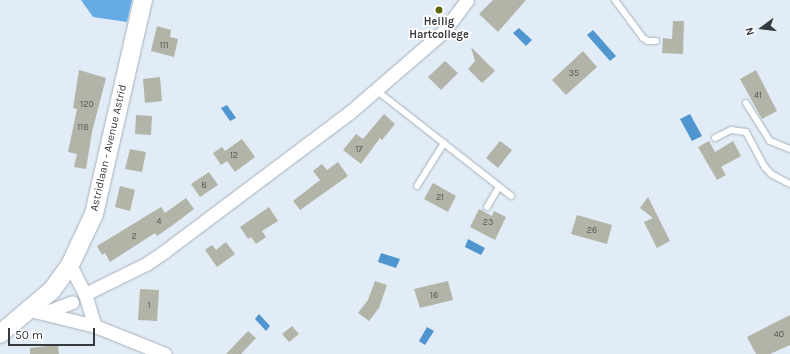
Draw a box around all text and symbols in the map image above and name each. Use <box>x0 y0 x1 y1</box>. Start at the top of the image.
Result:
marker: Heilig Hartcollege <box>434 5 444 15</box>
north arrow <box>742 8 782 48</box>
place label: Heilig Hartcollege <box>409 16 469 42</box>
text: N <box>743 26 757 37</box>
house number: 111 <box>160 40 168 50</box>
house number: 35 <box>569 68 579 78</box>
street label: Astridlaan - Avenue Astrid <box>88 83 130 213</box>
house number: 41 <box>754 90 762 100</box>
house number: 120 <box>80 99 94 109</box>
house number: 118 <box>77 122 89 132</box>
house number: 17 <box>355 144 363 154</box>
house number: 12 <box>230 150 238 160</box>
house number: 8 <box>201 180 207 190</box>
house number: 21 <box>436 192 444 202</box>
house number: 4 <box>156 216 162 226</box>
house number: 23 <box>483 217 493 227</box>
house number: 26 <box>587 225 597 235</box>
house number: 2 <box>131 231 137 241</box>
house number: 16 <box>430 290 438 300</box>
house number: 1 <box>148 300 150 310</box>
scale bar <box>10 320 97 346</box>
text: 50 m <box>15 328 43 342</box>
house number: 40 <box>774 329 784 339</box>

